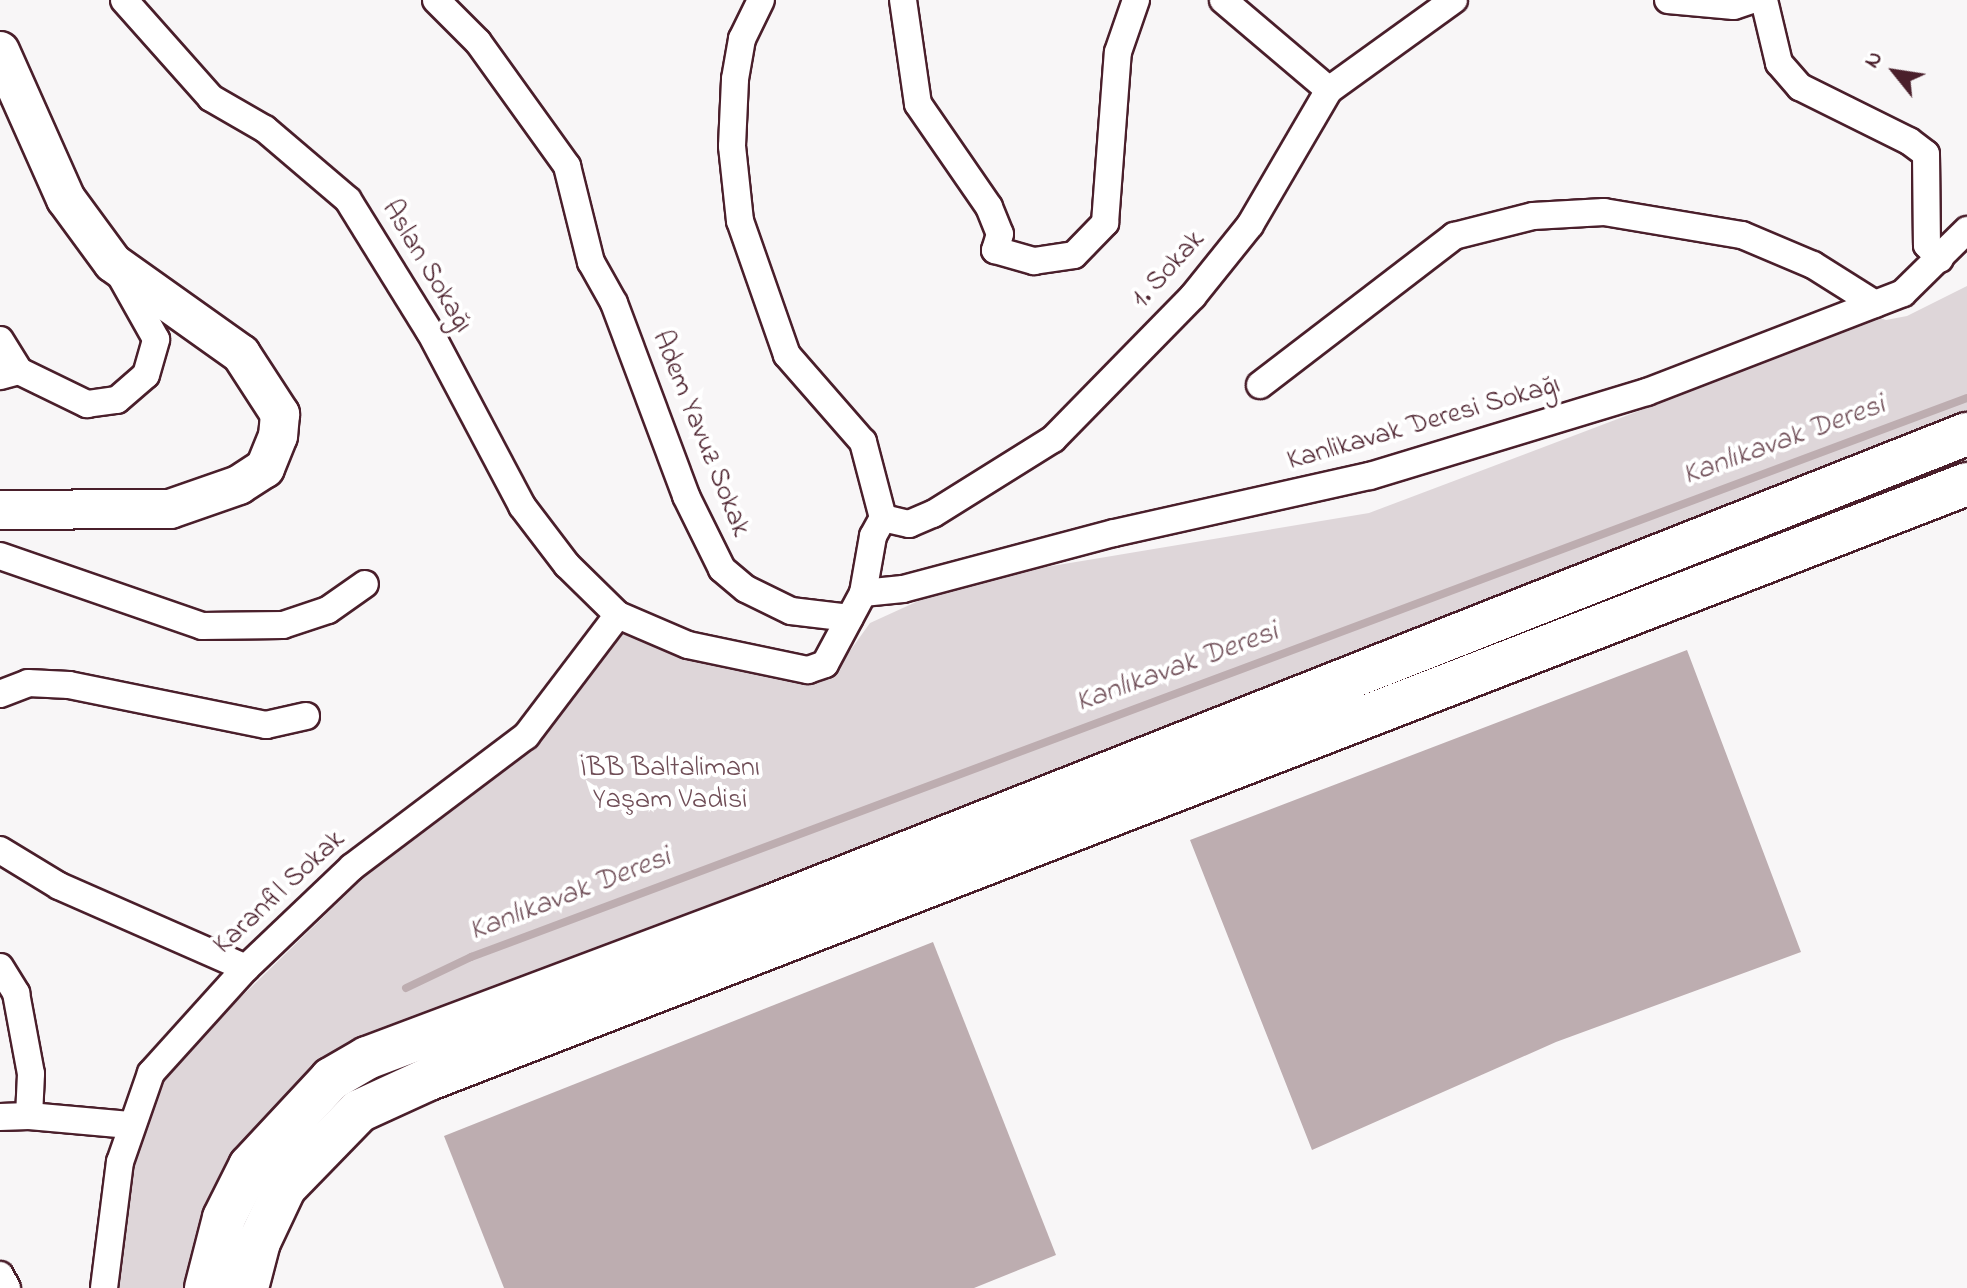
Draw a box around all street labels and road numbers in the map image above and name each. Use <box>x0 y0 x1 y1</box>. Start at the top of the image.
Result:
street label: Aslan Sokağı <box>373 195 479 339</box>
street label: 1. Sokak <box>1125 224 1213 316</box>
street label: Adem Yavuz Sokak <box>643 326 757 542</box>
street label: Kanlikavak Deresi Sokağı <box>1284 369 1564 479</box>
street label: Karanfil Sokak <box>207 824 353 962</box>

